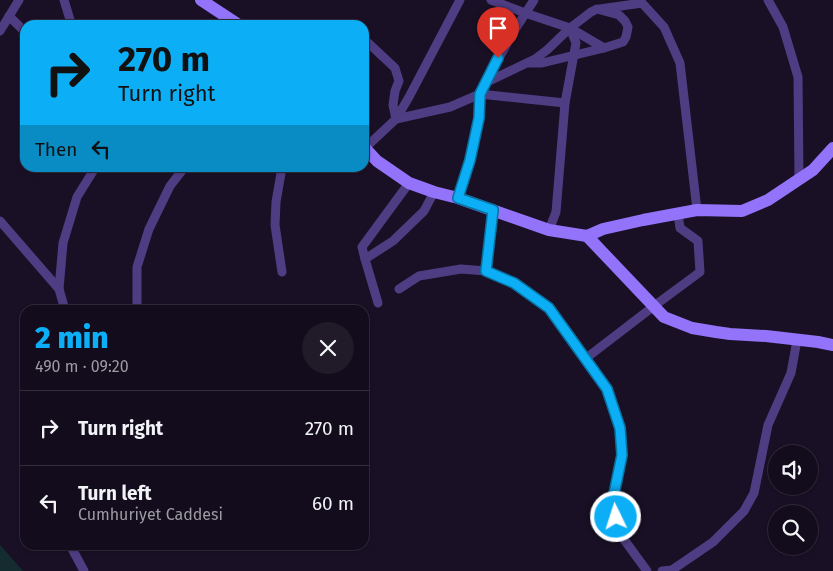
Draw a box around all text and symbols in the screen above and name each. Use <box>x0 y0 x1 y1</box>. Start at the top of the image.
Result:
pin <box>477 7 519 58</box>
icon: arrive <box>484 14 512 42</box>
text: 270 m <box>118 38 210 80</box>
icon: right <box>35 40 100 105</box>
text: Turn right <box>118 80 215 107</box>
icon: left <box>87 135 115 163</box>
text: Then <box>35 138 77 161</box>
text: 2 min <box>35 320 108 356</box>
button: close <box>302 322 354 374</box>
text: 490 m · 09:20 <box>35 357 129 376</box>
icon: right <box>35 414 63 442</box>
text: Turn right <box>78 417 163 440</box>
text: 270 m <box>305 417 354 440</box>
map controls <box>768 445 818 555</box>
button: sound <box>768 445 818 495</box>
text: Turn left <box>78 482 152 505</box>
icon: left <box>35 489 63 517</box>
position arrow <box>589 490 641 542</box>
text: 60 m <box>312 492 354 515</box>
text: Cumhuriyet Caddesi <box>78 505 223 524</box>
button: search <box>768 505 818 555</box>

